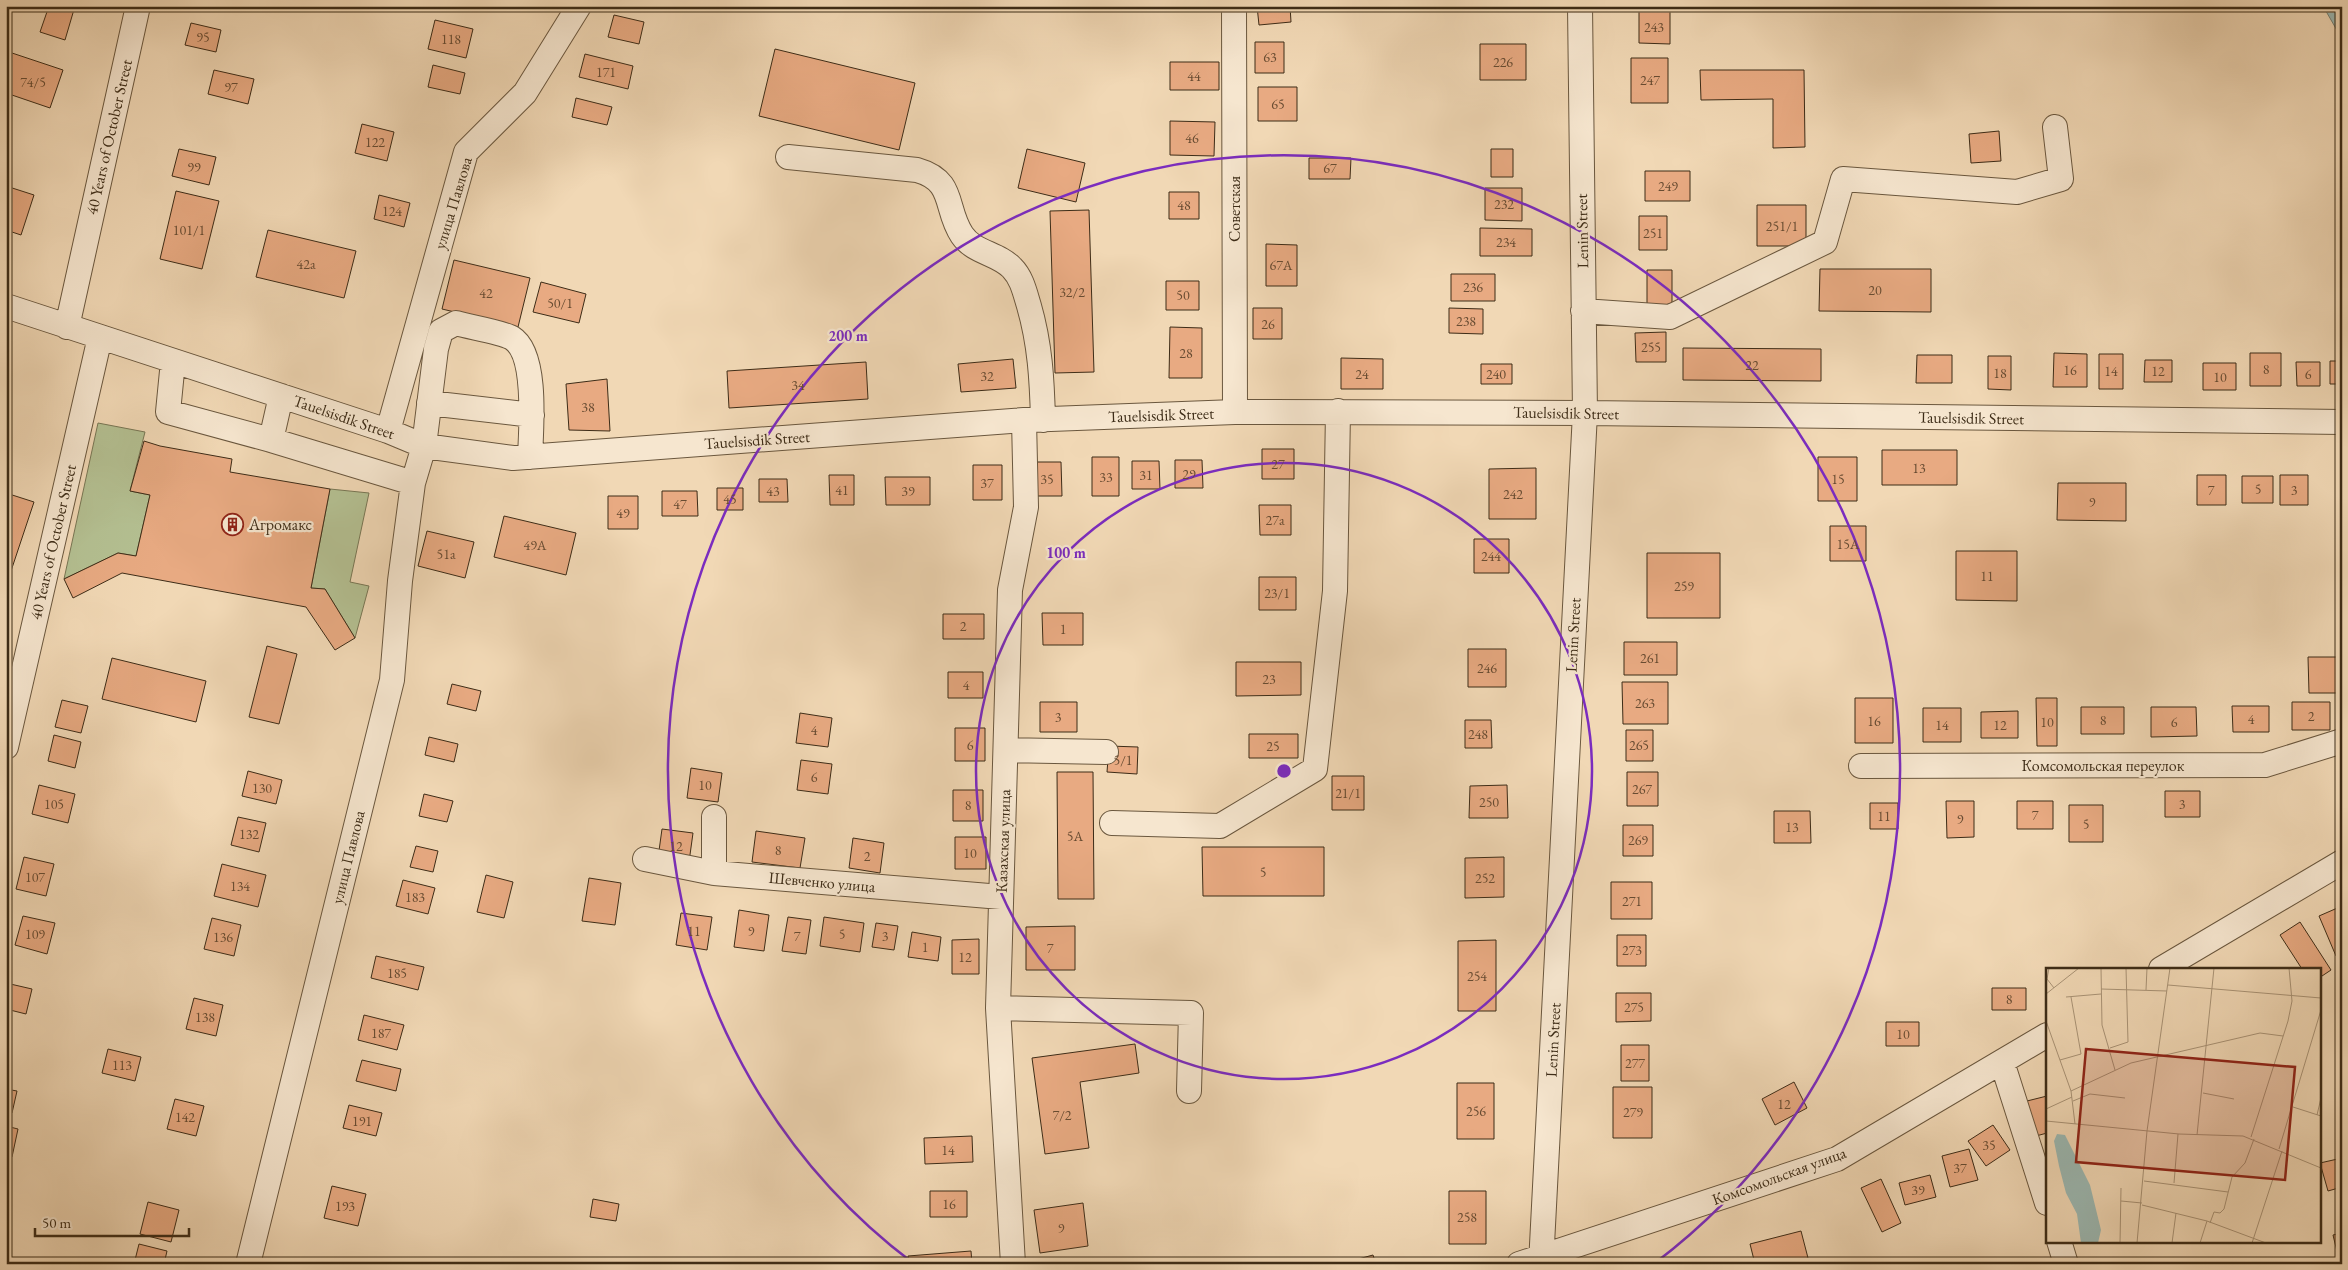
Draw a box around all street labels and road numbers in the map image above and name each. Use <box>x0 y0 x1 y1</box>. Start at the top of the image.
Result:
street label: 40 Years of October Street <box>81 57 137 217</box>
street label: улица Павлова <box>429 154 477 252</box>
street label: Советская <box>1224 176 1245 242</box>
street label: Lenin Street <box>1571 193 1593 269</box>
street label: Tauelsisdik Street <box>290 390 398 444</box>
street label: Tauelsisdik Street <box>1513 402 1619 424</box>
street label: Tauelsisdik Street <box>1108 403 1214 427</box>
street label: Tauelsisdik Street <box>1918 407 2024 429</box>
street label: Tauelsisdik Street <box>703 426 811 454</box>
street label: 40 Years of October Street <box>25 462 81 622</box>
street label: Lenin Street <box>1561 597 1585 673</box>
street label: Комсомольская переулок <box>2022 755 2185 776</box>
street label: Казахская улица <box>991 788 1015 893</box>
street label: улица Павлова <box>326 808 370 906</box>
street label: Шевченко улица <box>768 867 877 897</box>
street label: Lenin Street <box>1541 1002 1565 1078</box>
street label: Комсомольская улица <box>1709 1142 1850 1210</box>

